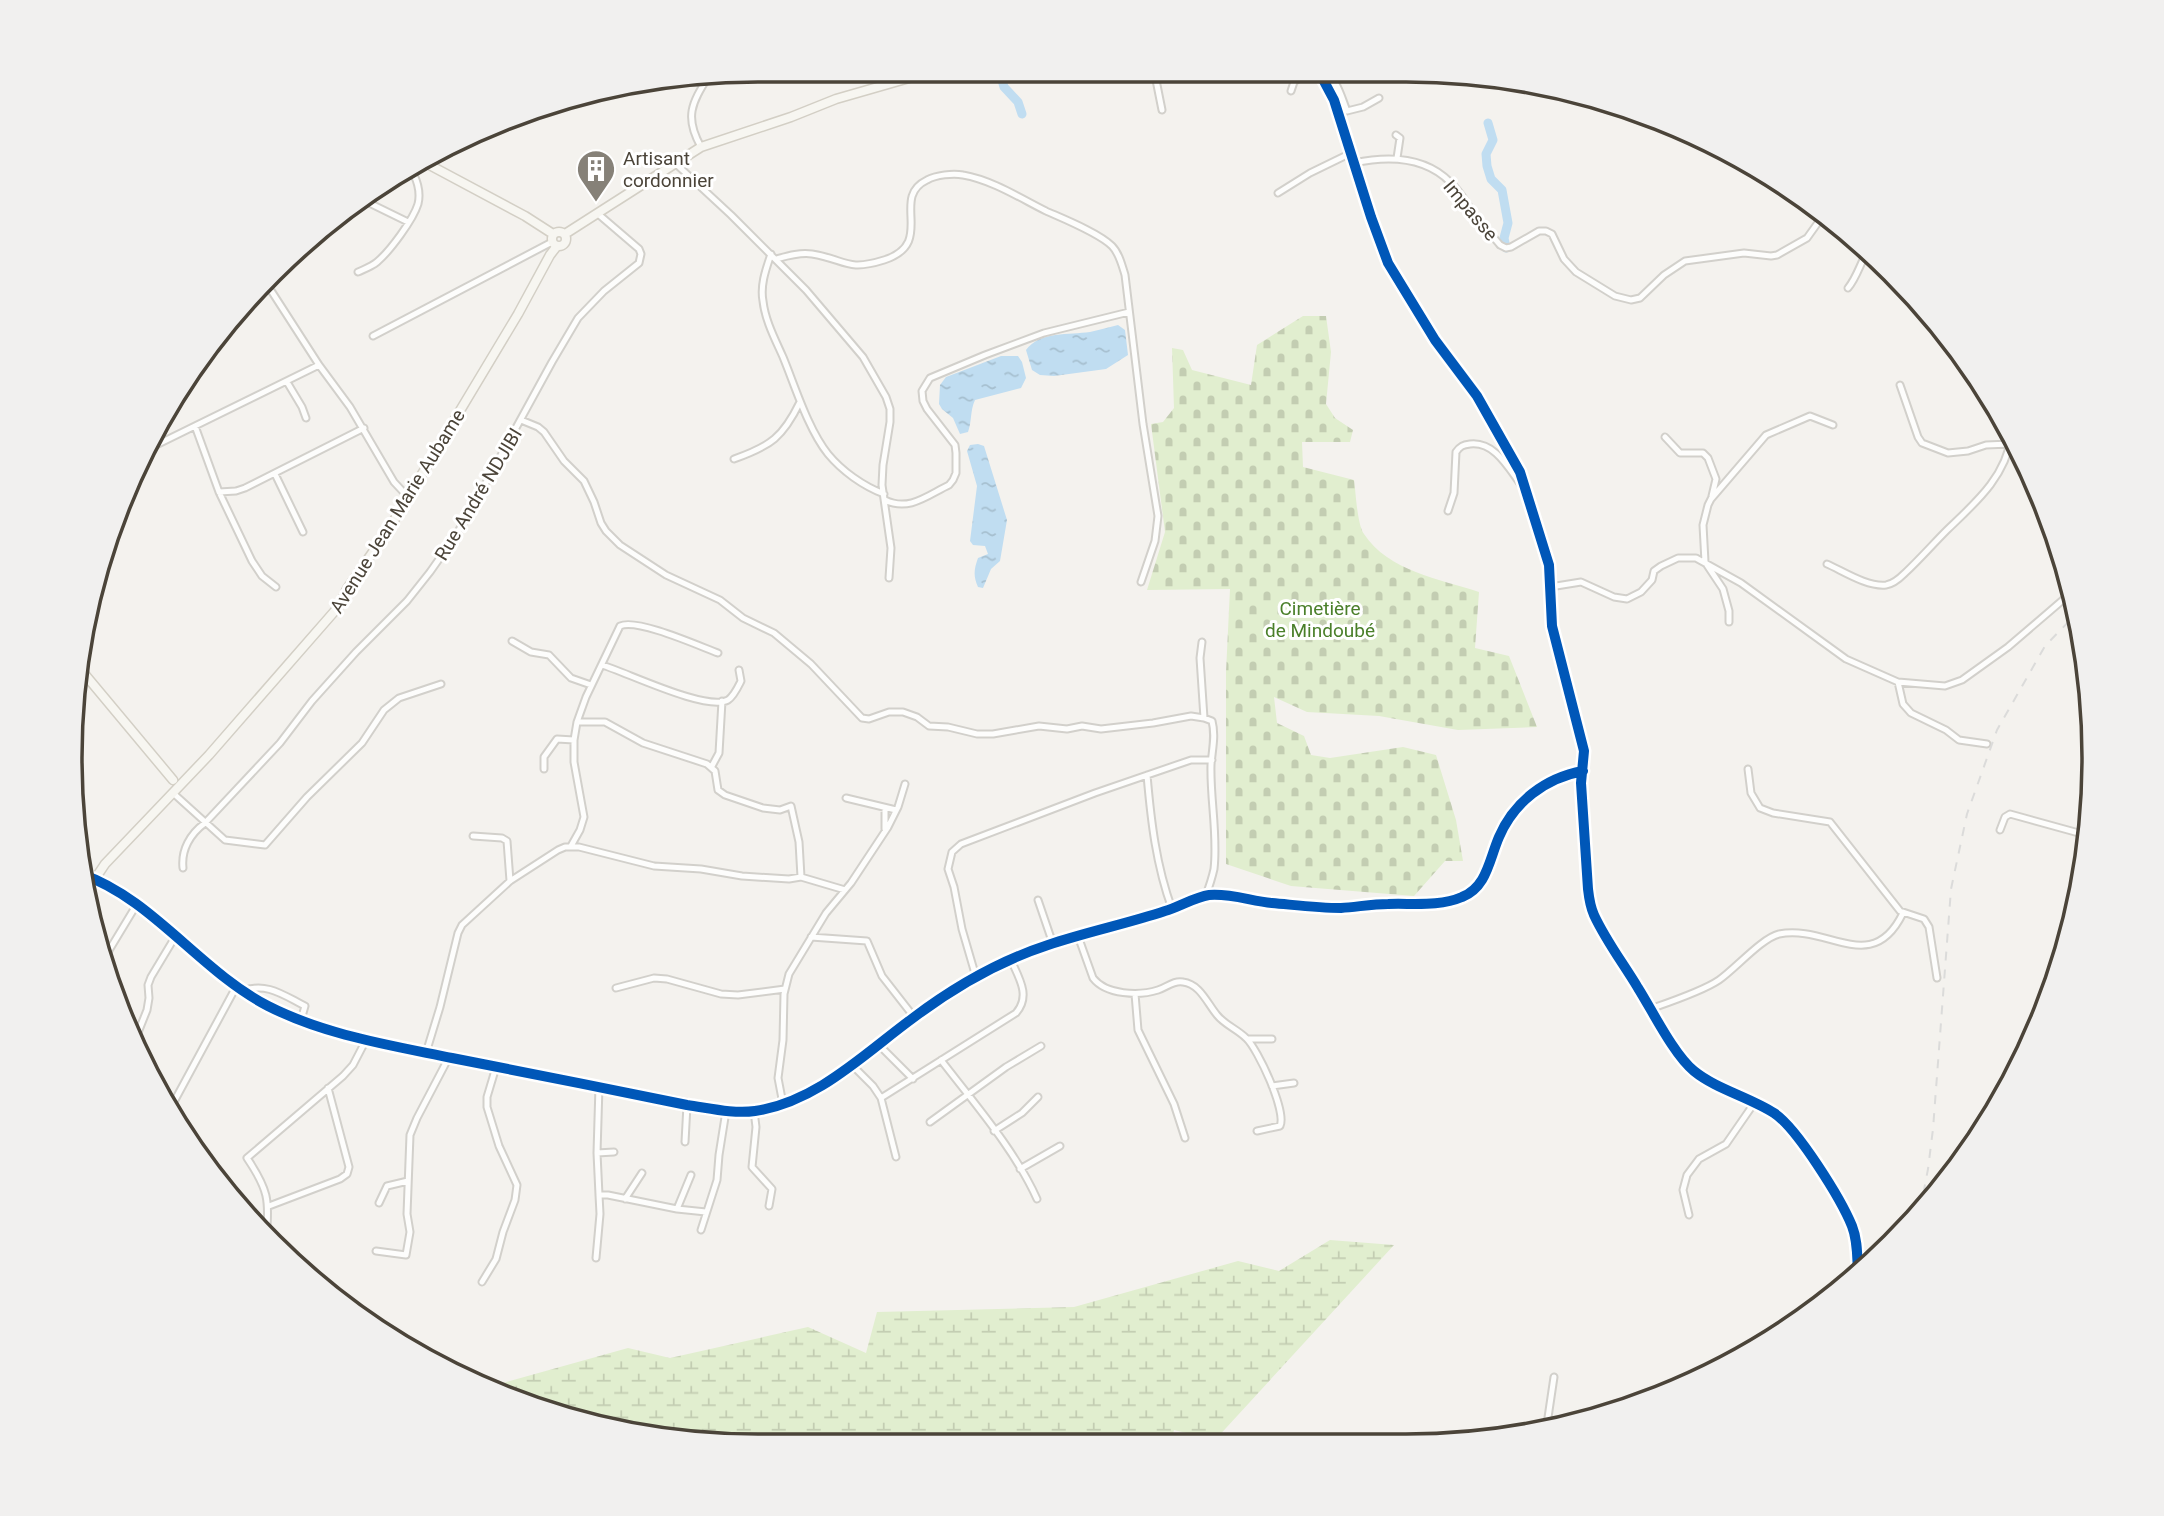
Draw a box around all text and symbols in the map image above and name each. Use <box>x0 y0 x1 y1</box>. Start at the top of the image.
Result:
place label: Artisant cordonnier <box>623 147 714 192</box>
building icon: Artisant cordonnier <box>575 148 617 203</box>
street label: Impasse <box>1438 175 1503 245</box>
street label: Avenue Jean Marie Aubame <box>325 405 470 618</box>
street label: Rue André NDJIBI <box>430 424 527 565</box>
park label: Cimetière de Mindoubé <box>1265 597 1375 642</box>

